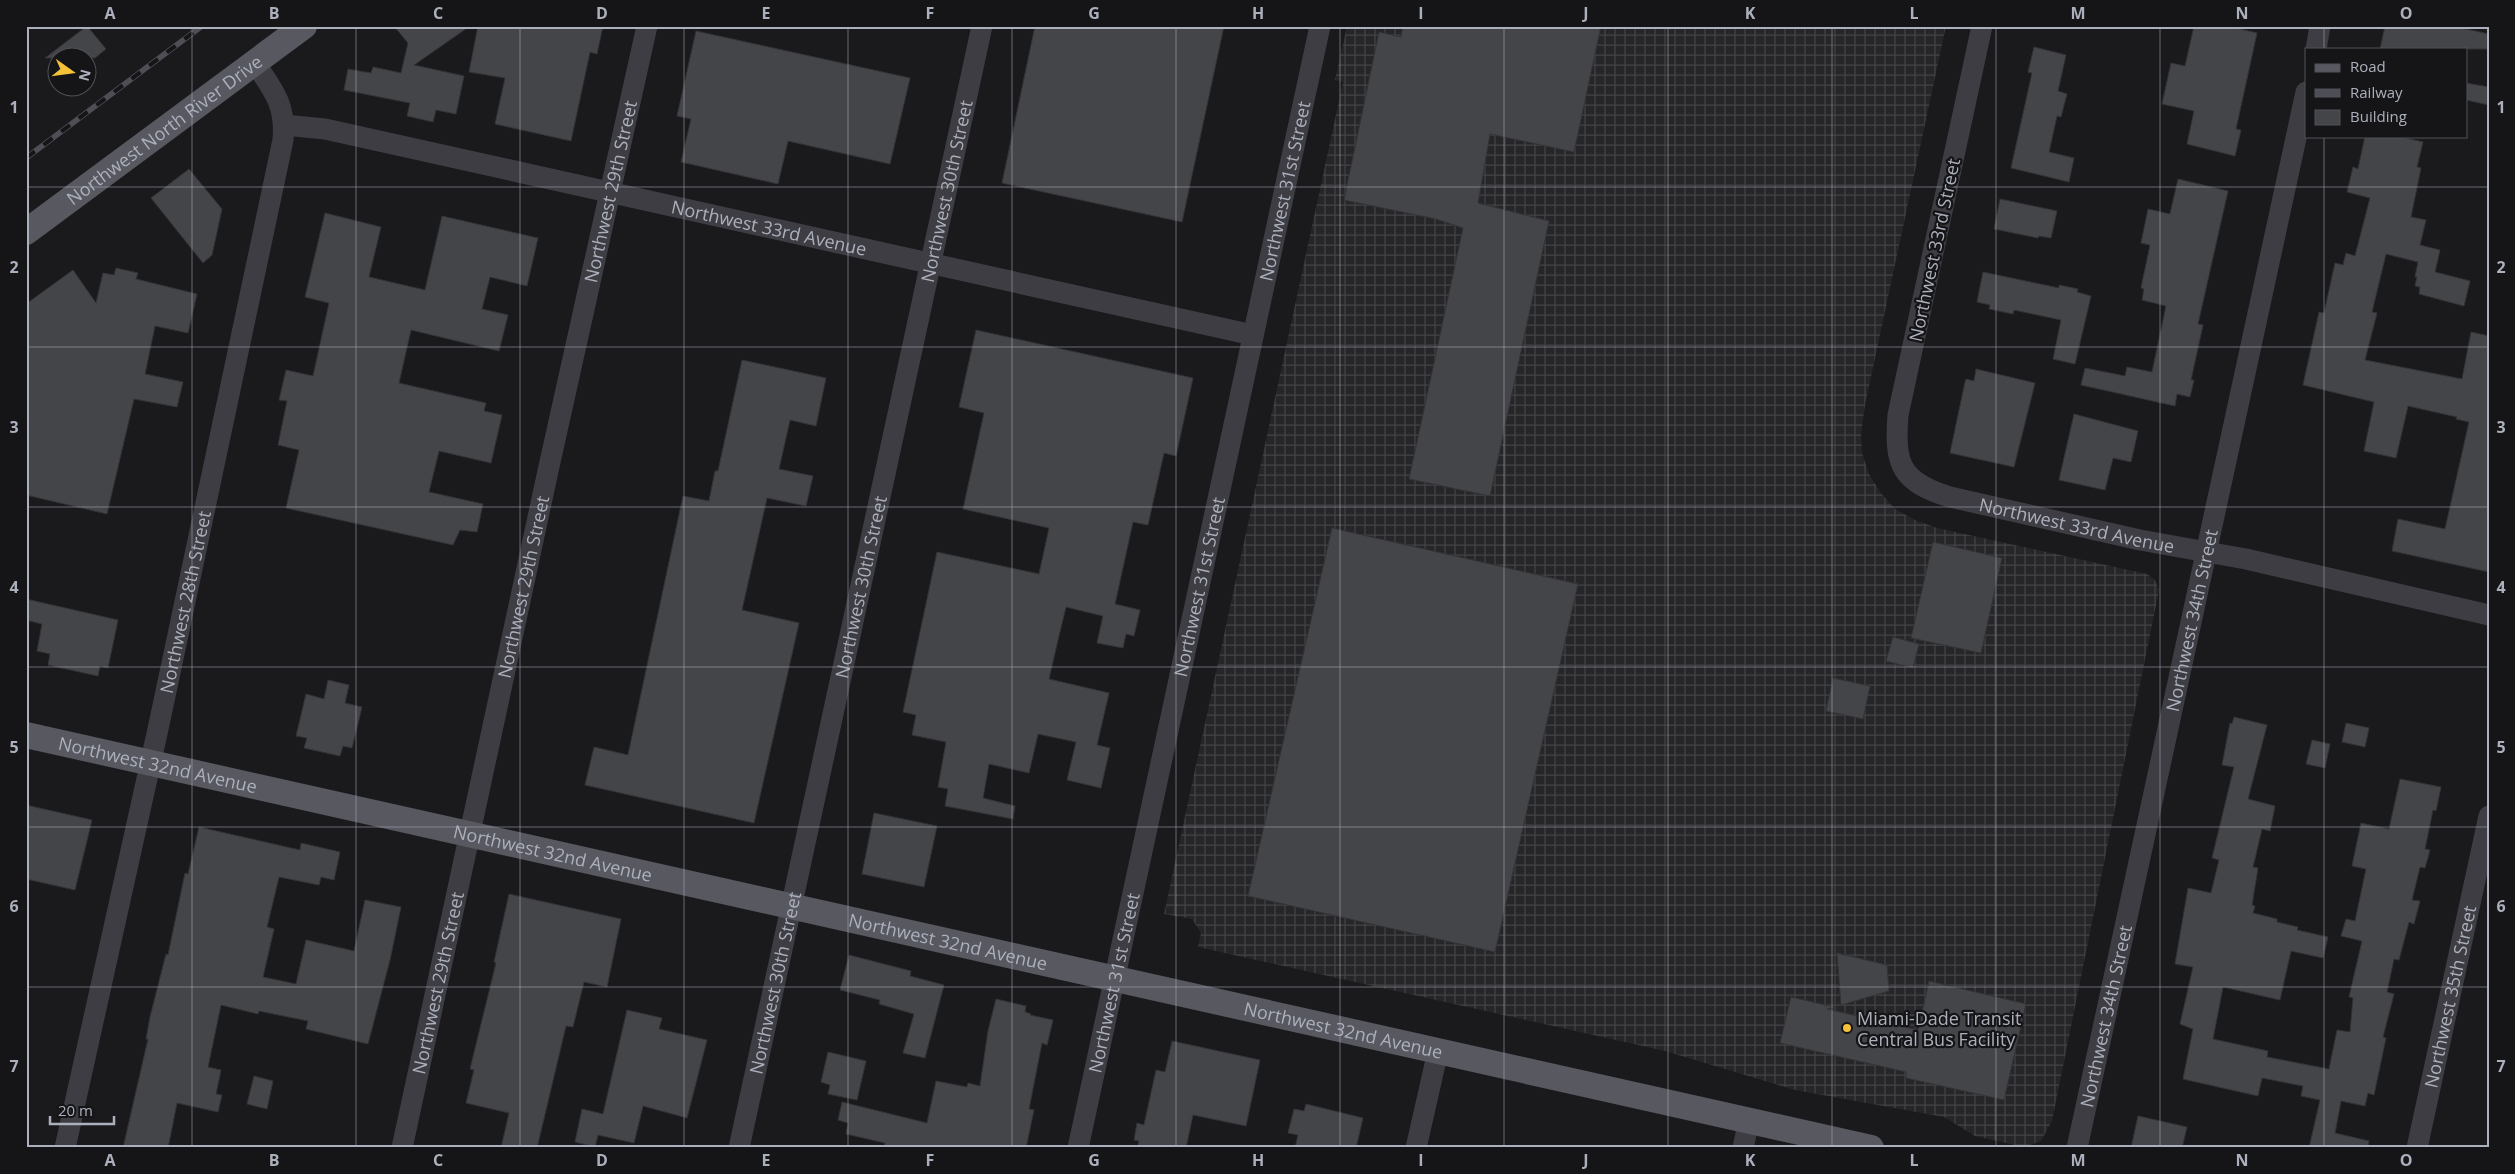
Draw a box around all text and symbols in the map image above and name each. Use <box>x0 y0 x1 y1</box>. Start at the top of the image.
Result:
text: A <box>104 2 116 24</box>
text: B <box>269 2 279 24</box>
text: C <box>433 2 443 24</box>
text: D <box>596 2 608 24</box>
text: E <box>762 2 771 24</box>
text: F <box>926 2 934 24</box>
text: G <box>1088 2 1100 24</box>
text: H <box>1252 2 1264 24</box>
text: I <box>1418 2 1424 24</box>
text: J <box>1581 2 1589 24</box>
text: K <box>1745 2 1756 24</box>
text: L <box>1909 2 1919 24</box>
text: M <box>2070 2 2086 24</box>
text: N <box>2235 2 2249 24</box>
text: O <box>2400 2 2412 24</box>
north arrow <box>48 48 98 98</box>
legend <box>2305 48 2468 138</box>
street label: Northwest North River Drive <box>64 50 266 210</box>
text: Road <box>2350 56 2386 76</box>
text: Railway <box>2350 82 2403 102</box>
text: 1 <box>9 96 19 118</box>
text: 1 <box>2496 96 2506 118</box>
street label: Northwest 29th Street <box>578 98 642 285</box>
street label: Northwest 30th Street <box>915 98 978 285</box>
street label: Northwest 31st Street <box>1253 99 1315 283</box>
text: Building <box>2350 106 2407 126</box>
street label: Northwest 33rd Street <box>1903 156 1965 344</box>
street label: Northwest 33rd Avenue <box>669 194 869 261</box>
text: 2 <box>9 256 19 278</box>
text: 2 <box>2496 256 2506 278</box>
text: 3 <box>9 416 19 438</box>
text: 3 <box>2496 416 2506 438</box>
street label: Northwest 33rd Avenue <box>1977 492 2176 558</box>
street label: Northwest 29th Street <box>492 493 554 680</box>
street label: Northwest 30th Street <box>829 494 892 680</box>
street label: Northwest 31st Street <box>1168 495 1230 679</box>
street label: Northwest 28th Street <box>154 509 216 695</box>
street label: Northwest 34th Street <box>2160 527 2223 714</box>
text: 4 <box>9 576 19 598</box>
text: 4 <box>2496 576 2506 598</box>
street label: Northwest 32nd Avenue <box>56 731 259 798</box>
text: 5 <box>9 736 19 758</box>
text: 5 <box>2496 736 2506 758</box>
street label: Northwest 32nd Avenue <box>451 819 655 887</box>
street label: Northwest 29th Street <box>406 889 469 1076</box>
street label: Northwest 30th Street <box>743 889 806 1076</box>
street label: Northwest 31st Street <box>1083 891 1145 1075</box>
text: 6 <box>9 895 19 917</box>
text: 6 <box>2496 895 2506 917</box>
street label: Northwest 35th Street <box>2418 903 2481 1090</box>
street label: Northwest 32nd Avenue <box>847 908 1050 975</box>
street label: Northwest 34th Street <box>2074 923 2137 1110</box>
street label: Northwest 32nd Avenue <box>1242 996 1445 1064</box>
place label: Miami-Dade Transit Central Bus Facility <box>1857 1006 2021 1051</box>
marker: Miami-Dade Transit Central Bus Facility <box>1841 1022 1853 1034</box>
text: 7 <box>9 1055 19 1077</box>
text: 7 <box>2496 1055 2506 1077</box>
scale bar <box>50 1094 114 1126</box>
text: 20 m <box>58 1100 93 1120</box>
text: A <box>104 1149 116 1171</box>
text: B <box>269 1149 279 1171</box>
text: C <box>433 1149 443 1171</box>
text: D <box>596 1149 608 1171</box>
text: E <box>762 1149 771 1171</box>
text: F <box>926 1149 934 1171</box>
text: G <box>1088 1149 1100 1171</box>
text: H <box>1252 1149 1264 1171</box>
text: I <box>1418 1149 1424 1171</box>
text: J <box>1581 1149 1589 1171</box>
text: K <box>1745 1149 1756 1171</box>
text: L <box>1909 1149 1919 1171</box>
text: M <box>2070 1149 2086 1171</box>
text: N <box>2235 1149 2249 1171</box>
text: O <box>2400 1149 2412 1171</box>

